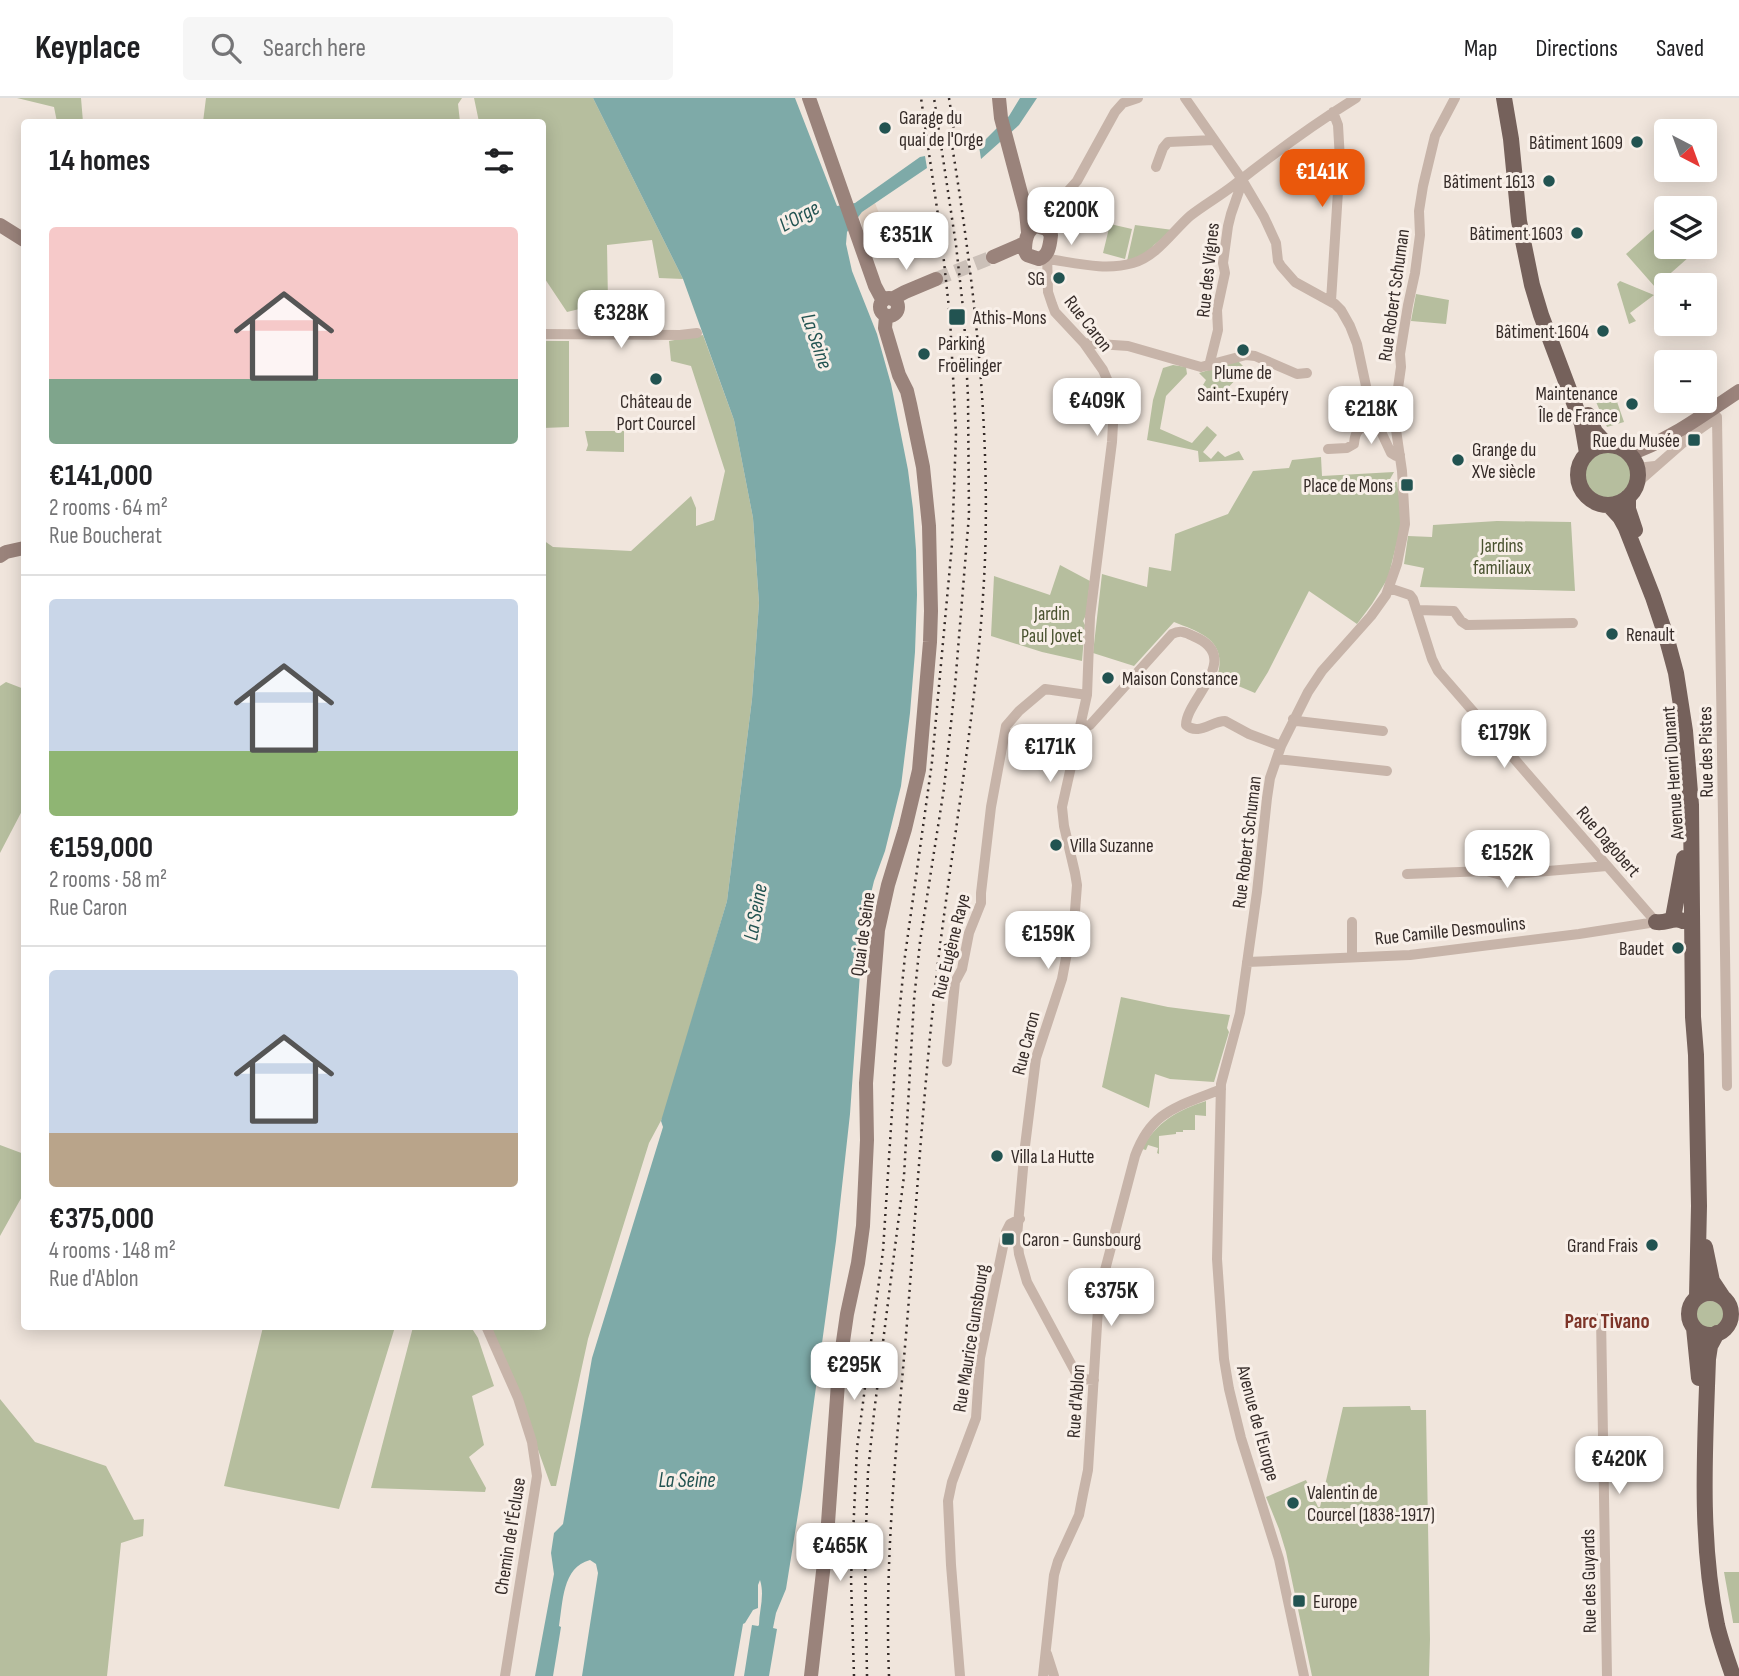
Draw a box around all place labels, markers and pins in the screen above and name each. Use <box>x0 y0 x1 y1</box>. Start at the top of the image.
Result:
place label: Garage du quai de l'Orge <box>899 107 983 152</box>
marker: Garage du quai de l'Orge <box>877 120 893 136</box>
place label: Bâtiment 1609 <box>1529 132 1623 155</box>
marker: Bâtiment 1609 <box>1629 134 1645 150</box>
pin: €141K <box>1273 150 1371 209</box>
place label: Bâtiment 1613 <box>1443 171 1535 194</box>
marker: Bâtiment 1613 <box>1541 173 1557 189</box>
pin: €200K <box>1022 188 1120 247</box>
pin: €351K <box>857 212 955 272</box>
place label: Bâtiment 1603 <box>1470 223 1563 246</box>
marker: Bâtiment 1603 <box>1569 225 1585 241</box>
place label: SG <box>1027 268 1045 291</box>
marker: SG <box>1051 270 1067 286</box>
pin: €328K <box>572 290 670 350</box>
marker: Athis-Mons <box>947 307 967 327</box>
place label: Athis-Mons <box>972 307 1047 330</box>
place label: Bâtiment 1604 <box>1496 321 1589 344</box>
marker: Bâtiment 1604 <box>1595 323 1611 339</box>
place label: Parking Froëlinger <box>938 333 1003 378</box>
marker: Plume de Saint-Exupéry <box>1235 342 1251 358</box>
marker: Parking Froëlinger <box>916 346 932 362</box>
place label: Plume de Saint-Exupéry <box>1197 362 1289 407</box>
marker: Château de Port Courcel <box>648 371 664 387</box>
pin: €409K <box>1048 378 1146 438</box>
place label: Maintenance Île de France <box>1536 383 1618 428</box>
pin: €218K <box>1322 386 1420 446</box>
place label: Château de Port Courcel <box>616 391 696 436</box>
marker: Maintenance Île de France <box>1624 396 1640 412</box>
place label: Rue du Musée <box>1592 430 1680 453</box>
marker: Rue du Musée <box>1686 432 1702 448</box>
place label: Grange du XVe siècle <box>1471 439 1536 484</box>
marker: Grange du XVe siècle <box>1450 452 1466 468</box>
place label: Place de Mons <box>1303 475 1393 498</box>
marker: Place de Mons <box>1399 477 1415 493</box>
place label: Renault <box>1626 624 1675 647</box>
marker: Renault <box>1604 626 1620 642</box>
place label: Maison Constance <box>1122 668 1238 691</box>
marker: Maison Constance <box>1100 670 1116 686</box>
pin: €179K <box>1455 710 1553 770</box>
pin: €171K <box>1001 724 1099 784</box>
pin: €152K <box>1458 830 1556 890</box>
place label: Villa Suzanne <box>1070 835 1154 858</box>
marker: Villa Suzanne <box>1048 837 1064 853</box>
pin: €159K <box>999 912 1097 971</box>
place label: Baudet <box>1619 938 1664 961</box>
marker: Baudet <box>1670 940 1686 956</box>
place label: Villa La Hutte <box>1011 1146 1095 1169</box>
marker: Villa La Hutte <box>989 1148 1005 1164</box>
place label: Caron - Gunsbourg <box>1022 1229 1141 1252</box>
marker: Caron - Gunsbourg <box>1000 1231 1016 1247</box>
place label: Grand Frais <box>1567 1235 1638 1258</box>
marker: Grand Frais <box>1644 1237 1660 1253</box>
pin: €375K <box>1062 1268 1160 1328</box>
pin: €295K <box>805 1342 903 1402</box>
pin: €420K <box>1570 1436 1668 1496</box>
place label: Valentin de Courcel (1838-1917) <box>1307 1482 1435 1527</box>
marker: Valentin de Courcel (1838-1917) <box>1285 1495 1301 1511</box>
pin: €465K <box>791 1524 889 1583</box>
place label: Europe <box>1313 1591 1357 1614</box>
marker: Europe <box>1291 1593 1307 1609</box>

